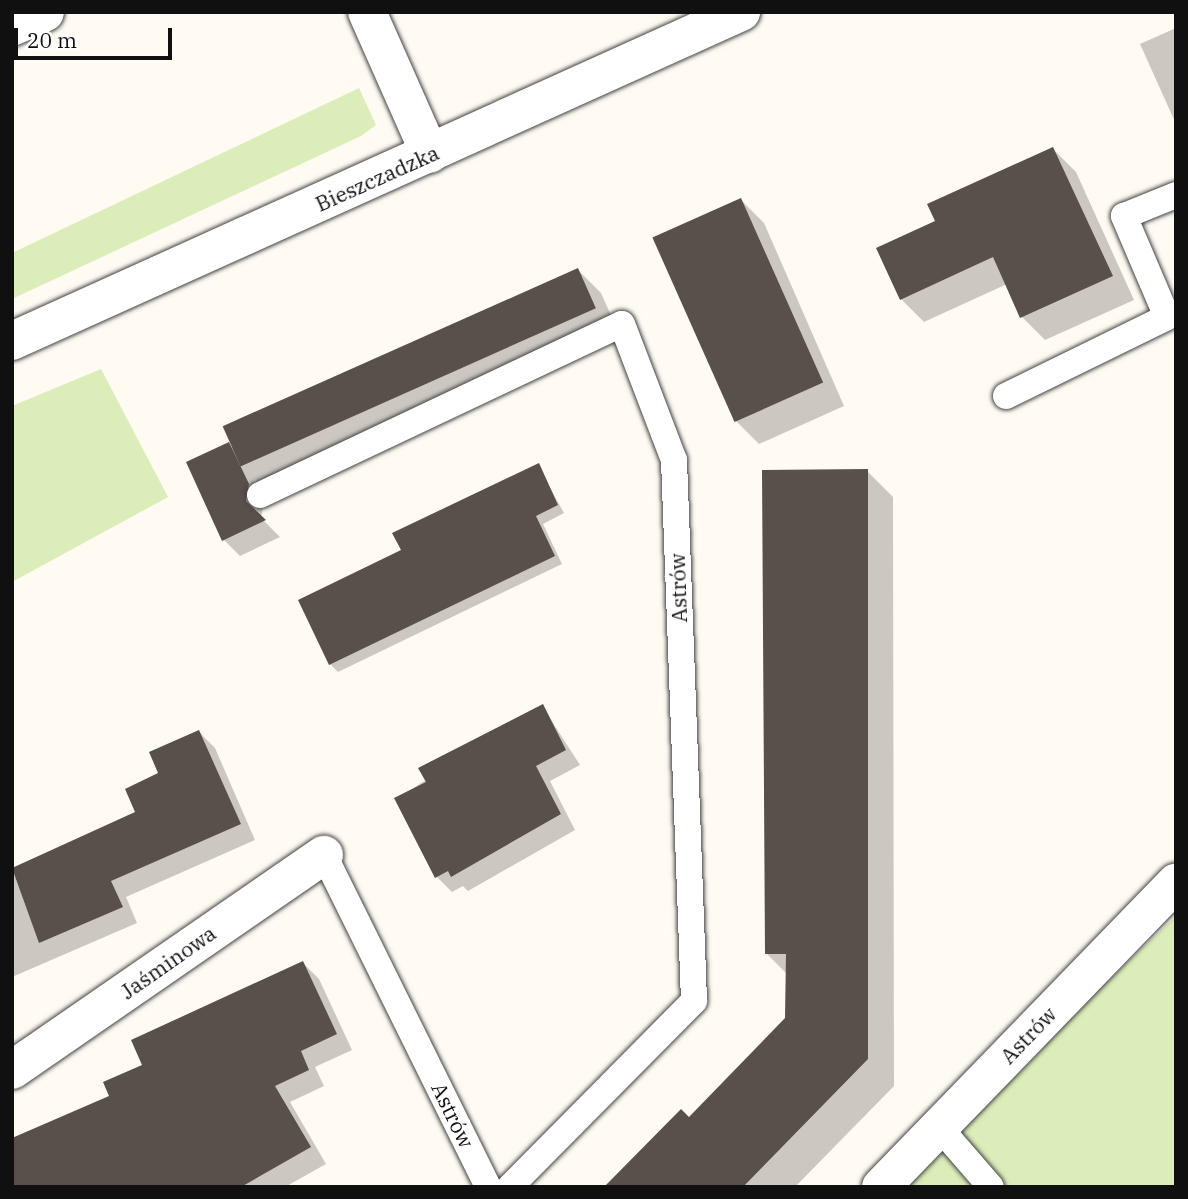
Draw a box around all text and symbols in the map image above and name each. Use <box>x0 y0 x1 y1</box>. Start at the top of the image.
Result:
scale bar <box>18 14 175 58</box>
text: 20 m <box>27 26 77 54</box>
street label: Bieszczadzka <box>311 140 443 216</box>
street label: Astrów <box>664 553 692 623</box>
street label: Jaśminowa <box>115 920 221 1004</box>
street label: Astrów <box>995 1001 1061 1069</box>
street label: Astrów <box>426 1078 480 1152</box>

